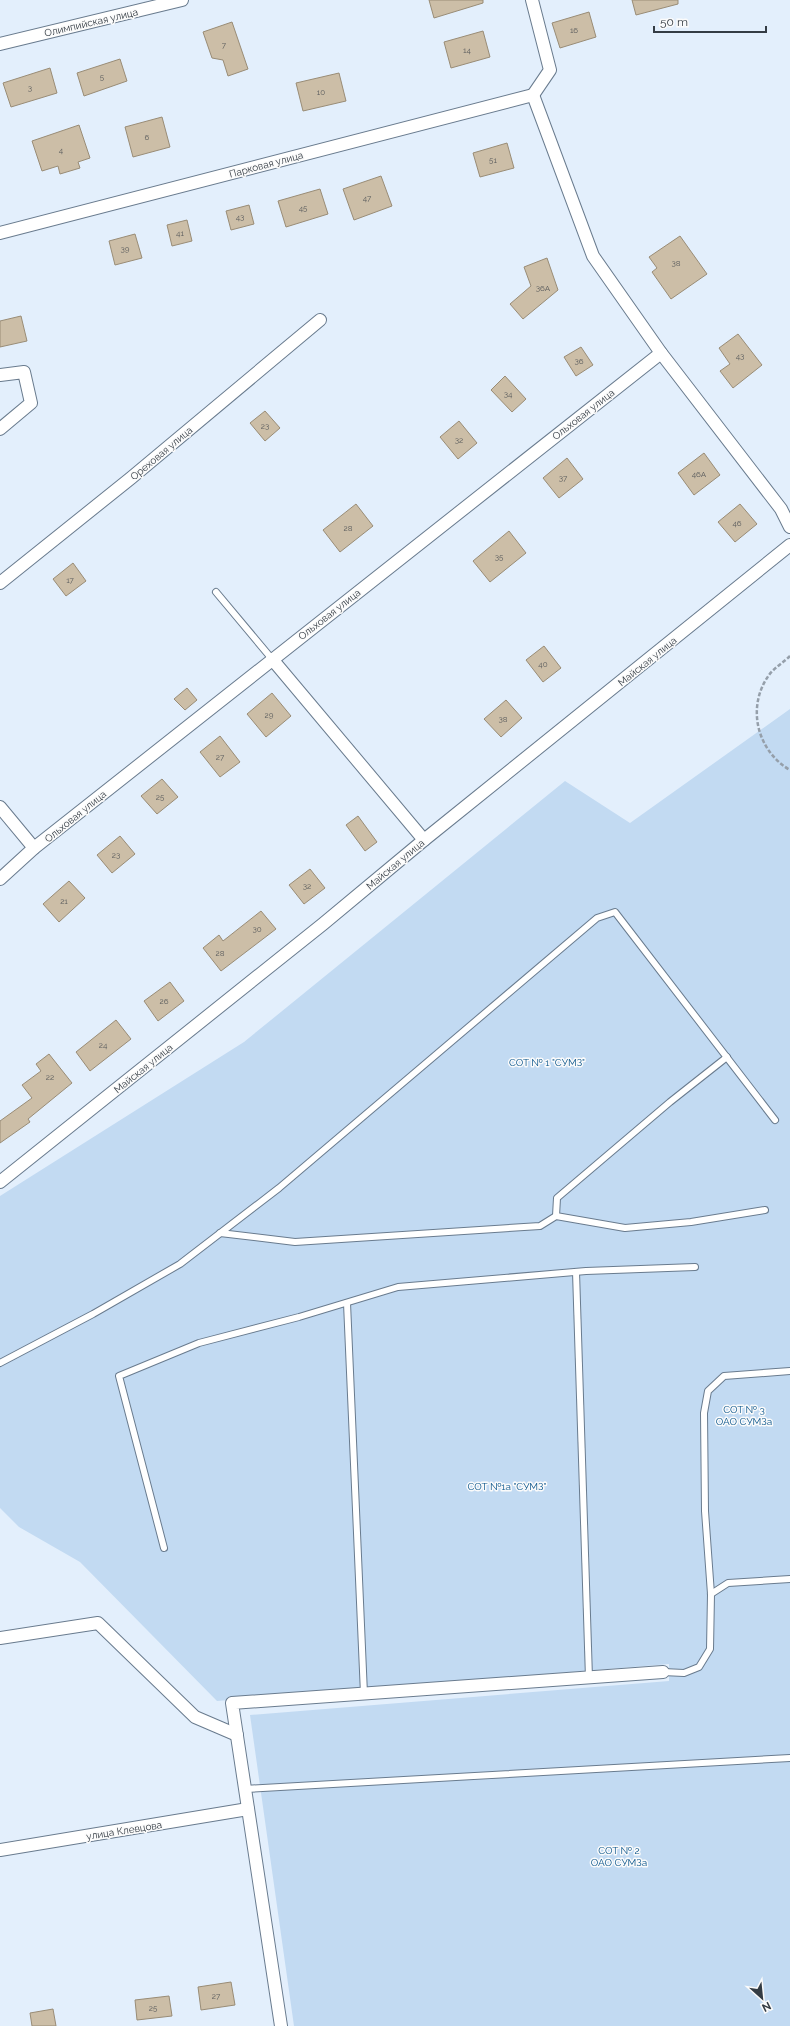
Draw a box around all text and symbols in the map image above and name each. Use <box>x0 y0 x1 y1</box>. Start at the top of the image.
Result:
street label: Олимпийская улица <box>43 6 139 39</box>
scale bar <box>654 8 766 34</box>
text: 50 m <box>660 15 688 29</box>
house number: 16 <box>570 25 578 35</box>
house number: 7 <box>222 40 227 50</box>
house number: 14 <box>463 45 472 55</box>
house number: 5 <box>100 72 105 82</box>
house number: 3 <box>28 83 32 93</box>
house number: 10 <box>317 87 325 97</box>
house number: 6 <box>145 132 150 142</box>
house number: 4 <box>59 145 64 155</box>
street label: Парковая улица <box>228 149 304 180</box>
house number: 51 <box>489 155 497 165</box>
house number: 47 <box>363 193 372 203</box>
house number: 45 <box>299 203 308 213</box>
house number: 43 <box>236 212 244 222</box>
house number: 41 <box>176 228 184 238</box>
house number: 39 <box>121 244 130 254</box>
house number: 38 <box>671 258 681 268</box>
house number: 36А <box>536 283 551 293</box>
house number: 43 <box>736 351 744 361</box>
house number: 36 <box>574 356 584 366</box>
street label: Ольховая улица <box>550 387 616 442</box>
house number: 34 <box>504 389 513 399</box>
house number: 23 <box>261 421 269 431</box>
street label: Ореховая улица <box>128 424 194 482</box>
house number: 32 <box>455 435 463 445</box>
house number: 46А <box>692 469 707 479</box>
house number: 37 <box>559 473 568 483</box>
house number: 46 <box>732 518 742 528</box>
house number: 28 <box>344 523 353 533</box>
house number: 35 <box>495 552 504 562</box>
house number: 17 <box>66 575 75 585</box>
street label: Ольховая улица <box>296 587 362 642</box>
street label: Майская улица <box>616 634 679 688</box>
house number: 40 <box>538 659 548 669</box>
house number: 29 <box>265 710 274 720</box>
house number: 38 <box>498 714 508 724</box>
house number: 27 <box>216 752 225 762</box>
street label: Ольховая улица <box>42 788 108 844</box>
house number: 25 <box>156 792 165 802</box>
street label: Майская улица <box>364 837 426 892</box>
house number: 23 <box>112 850 120 860</box>
house number: 32 <box>303 881 311 891</box>
house number: 21 <box>60 896 68 906</box>
house number: 30 <box>252 924 262 934</box>
house number: 28 <box>216 948 225 958</box>
house number: 26 <box>160 996 169 1006</box>
house number: 24 <box>99 1040 108 1050</box>
street label: Майская улица <box>112 1041 175 1095</box>
park label: СОТ № 1 "СУМЗ" <box>509 1057 585 1068</box>
house number: 22 <box>46 1072 54 1082</box>
park label: СОТ № 3 ОАО СУМЗа <box>716 1404 772 1427</box>
park label: СОТ №1а "СУМЗ" <box>468 1481 547 1492</box>
street label: улица Клевцова <box>85 1819 163 1842</box>
park label: СОТ № 2 ОАО СУМЗа <box>591 1845 647 1868</box>
north arrow <box>742 1978 782 2018</box>
house number: 27 <box>212 1991 221 2001</box>
text: N <box>760 1999 773 2014</box>
house number: 25 <box>149 2003 158 2013</box>

